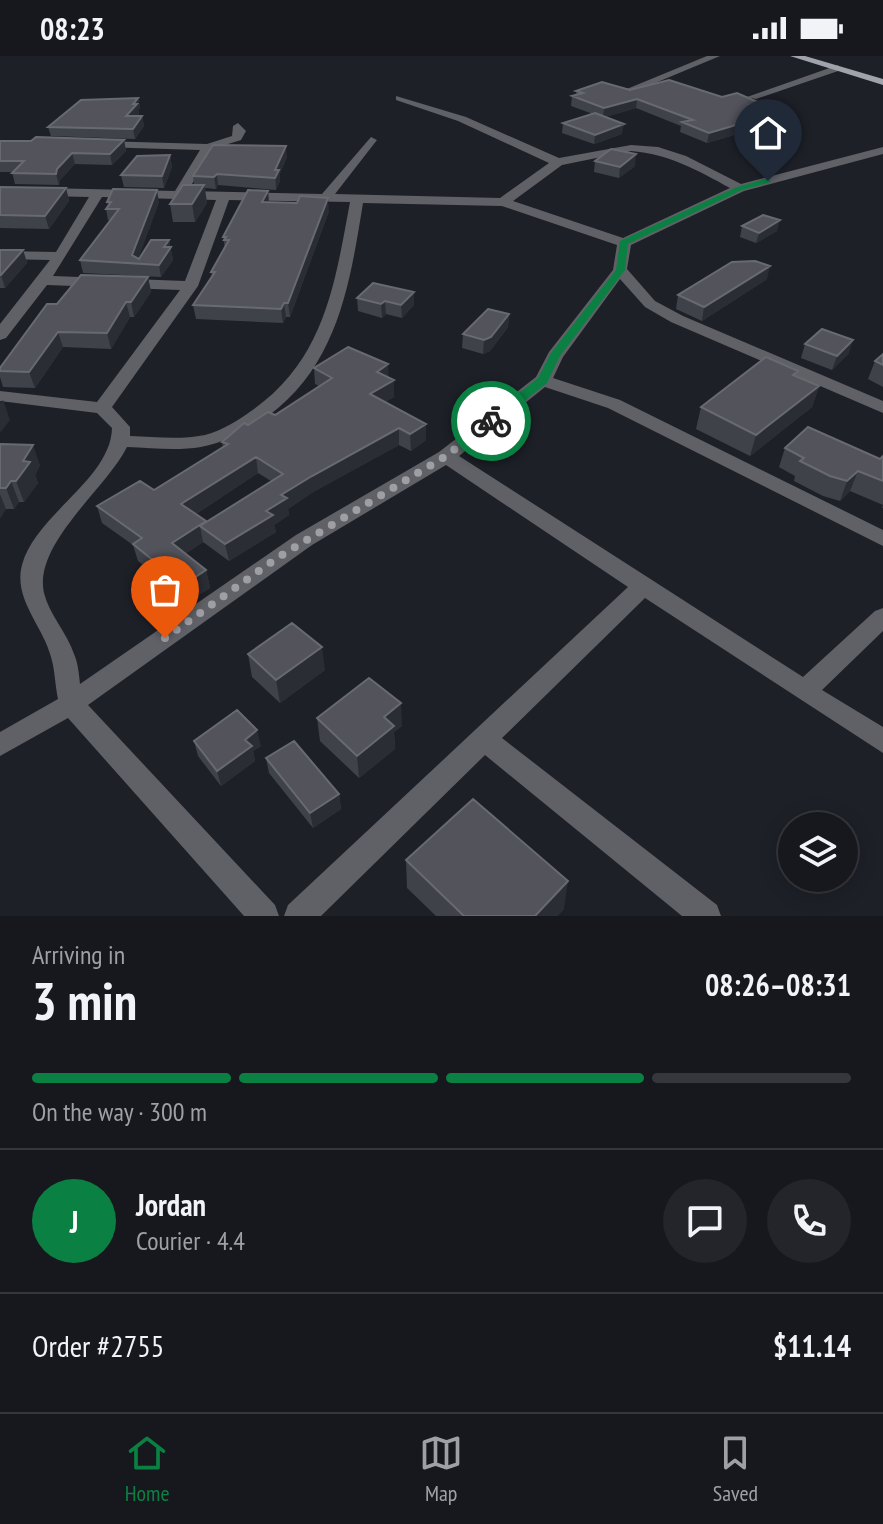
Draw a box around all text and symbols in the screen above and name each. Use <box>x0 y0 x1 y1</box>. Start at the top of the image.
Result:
text: 08:23 <box>40 9 105 48</box>
pin <box>734 99 802 181</box>
icon: home <box>746 111 790 155</box>
courier <box>451 381 531 461</box>
icon: bike <box>469 399 513 443</box>
pin <box>131 556 199 638</box>
icon: bag <box>143 568 187 612</box>
map controls <box>778 812 858 892</box>
button: layers <box>778 812 858 892</box>
text: Arriving in <box>32 938 125 971</box>
text: 08:26–08:31 <box>705 965 851 1004</box>
text: 3 min <box>32 967 137 1034</box>
text: On the way · 300 m <box>32 1095 207 1128</box>
button: chat <box>663 1179 747 1263</box>
button: phone <box>767 1179 851 1263</box>
text: Jordan <box>136 1185 206 1224</box>
text: J <box>70 1202 78 1241</box>
text: Courier · 4.4 <box>136 1224 245 1257</box>
text: Order #2755 <box>32 1326 164 1365</box>
text: $11.14 <box>773 1326 851 1365</box>
tab: Home <box>125 1431 170 1507</box>
tab: Map <box>419 1431 463 1507</box>
tab: Saved <box>713 1431 758 1507</box>

